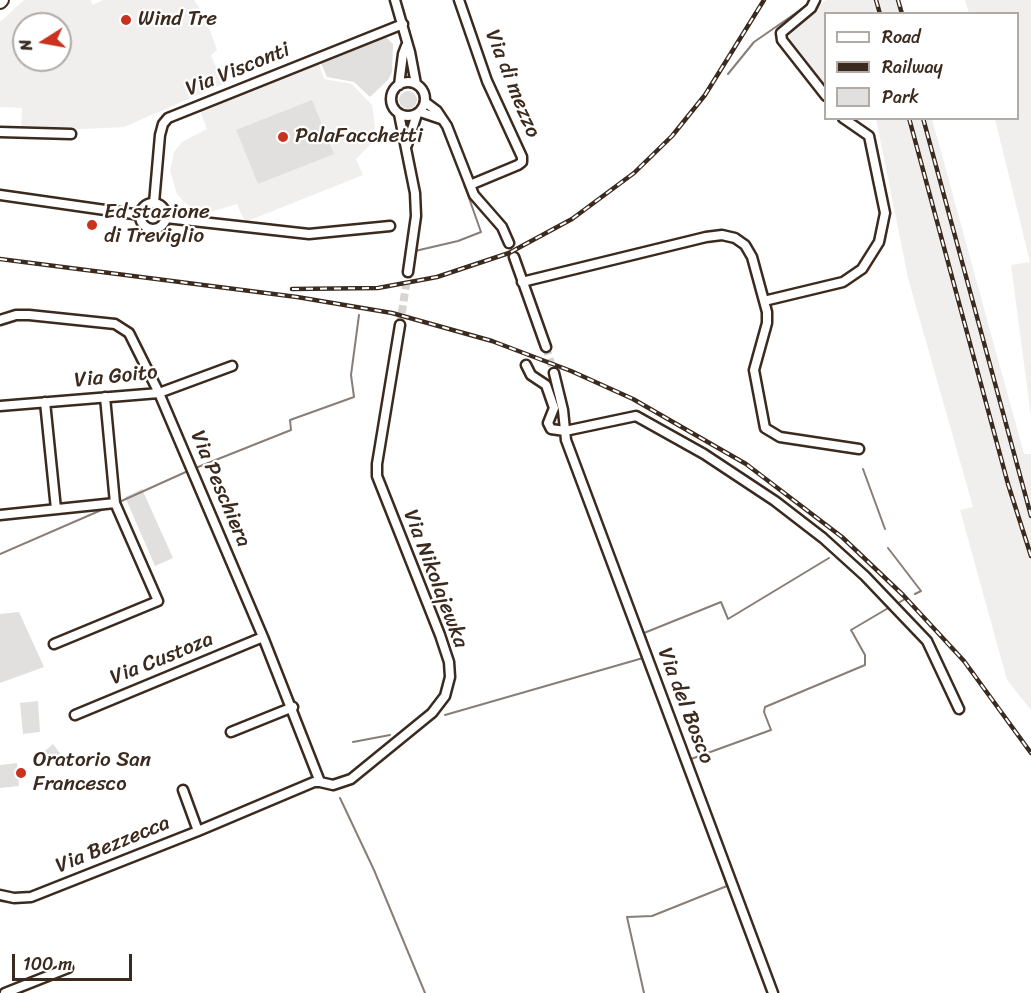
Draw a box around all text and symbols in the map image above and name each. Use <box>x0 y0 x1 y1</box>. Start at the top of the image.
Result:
place label: Wind Tre <box>138 7 217 33</box>
north arrow <box>12 12 72 72</box>
legend <box>824 12 1019 120</box>
marker: Wind Tre <box>119 13 133 27</box>
text: Road <box>882 21 921 53</box>
street label: Via di mezzo <box>479 26 545 142</box>
text: N <box>11 37 41 53</box>
street label: Via Visconti <box>182 38 294 102</box>
text: Railway <box>882 51 943 83</box>
text: Park <box>882 81 919 113</box>
place label: PalaFacchetti <box>295 124 423 150</box>
marker: PalaFacchetti <box>276 130 290 144</box>
place label: Ed stazione di Treviglio <box>104 200 210 250</box>
marker: Ed stazione di Treviglio <box>85 218 99 232</box>
street label: Via Goito <box>73 360 159 394</box>
street label: Via Peschiera <box>184 427 256 551</box>
street label: Via Nikolajewka <box>397 506 473 652</box>
street label: Via Custoza <box>107 627 217 691</box>
street label: Via del Bosco <box>651 644 719 768</box>
place label: Oratorio San Francesco <box>33 748 151 798</box>
marker: Oratorio San Francesco <box>14 766 28 780</box>
street label: Via Bezzecca <box>52 811 174 879</box>
scale bar <box>15 942 135 980</box>
text: 100 m <box>23 948 72 980</box>

